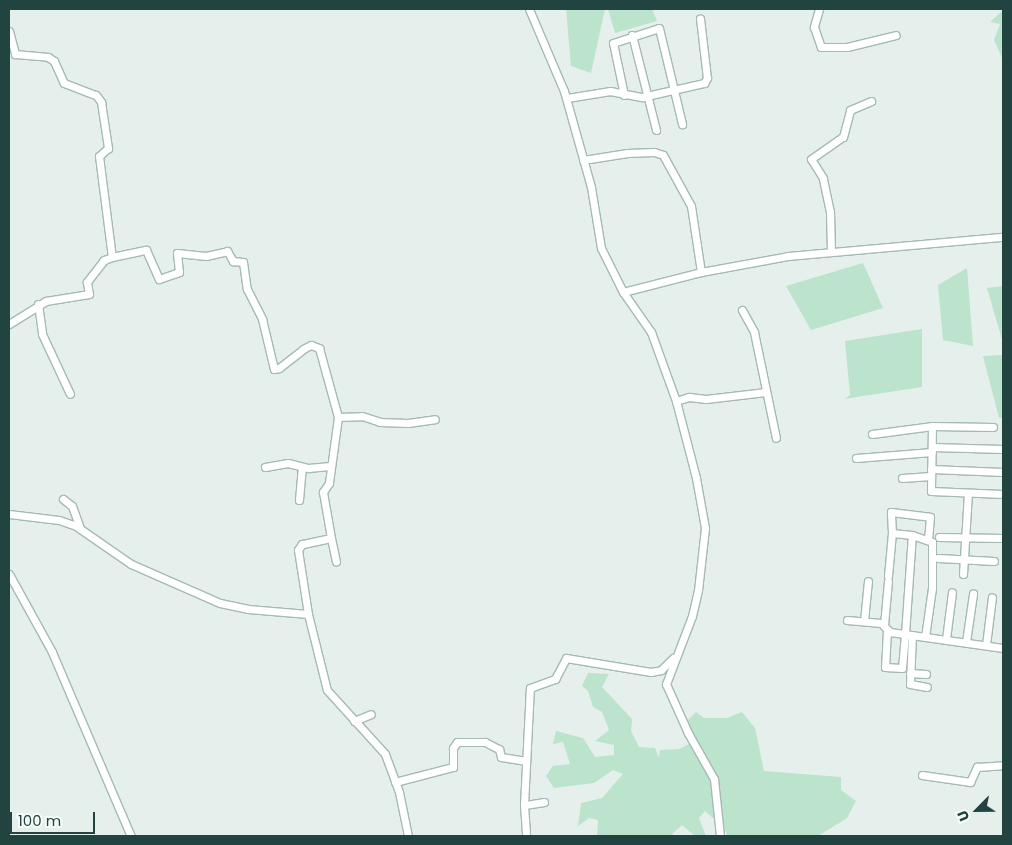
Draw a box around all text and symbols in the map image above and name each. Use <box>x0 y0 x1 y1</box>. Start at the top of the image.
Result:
north arrow <box>952 785 1002 835</box>
scale bar <box>12 802 98 834</box>
text: U <box>952 807 974 824</box>
text: 100 m <box>18 810 61 831</box>

